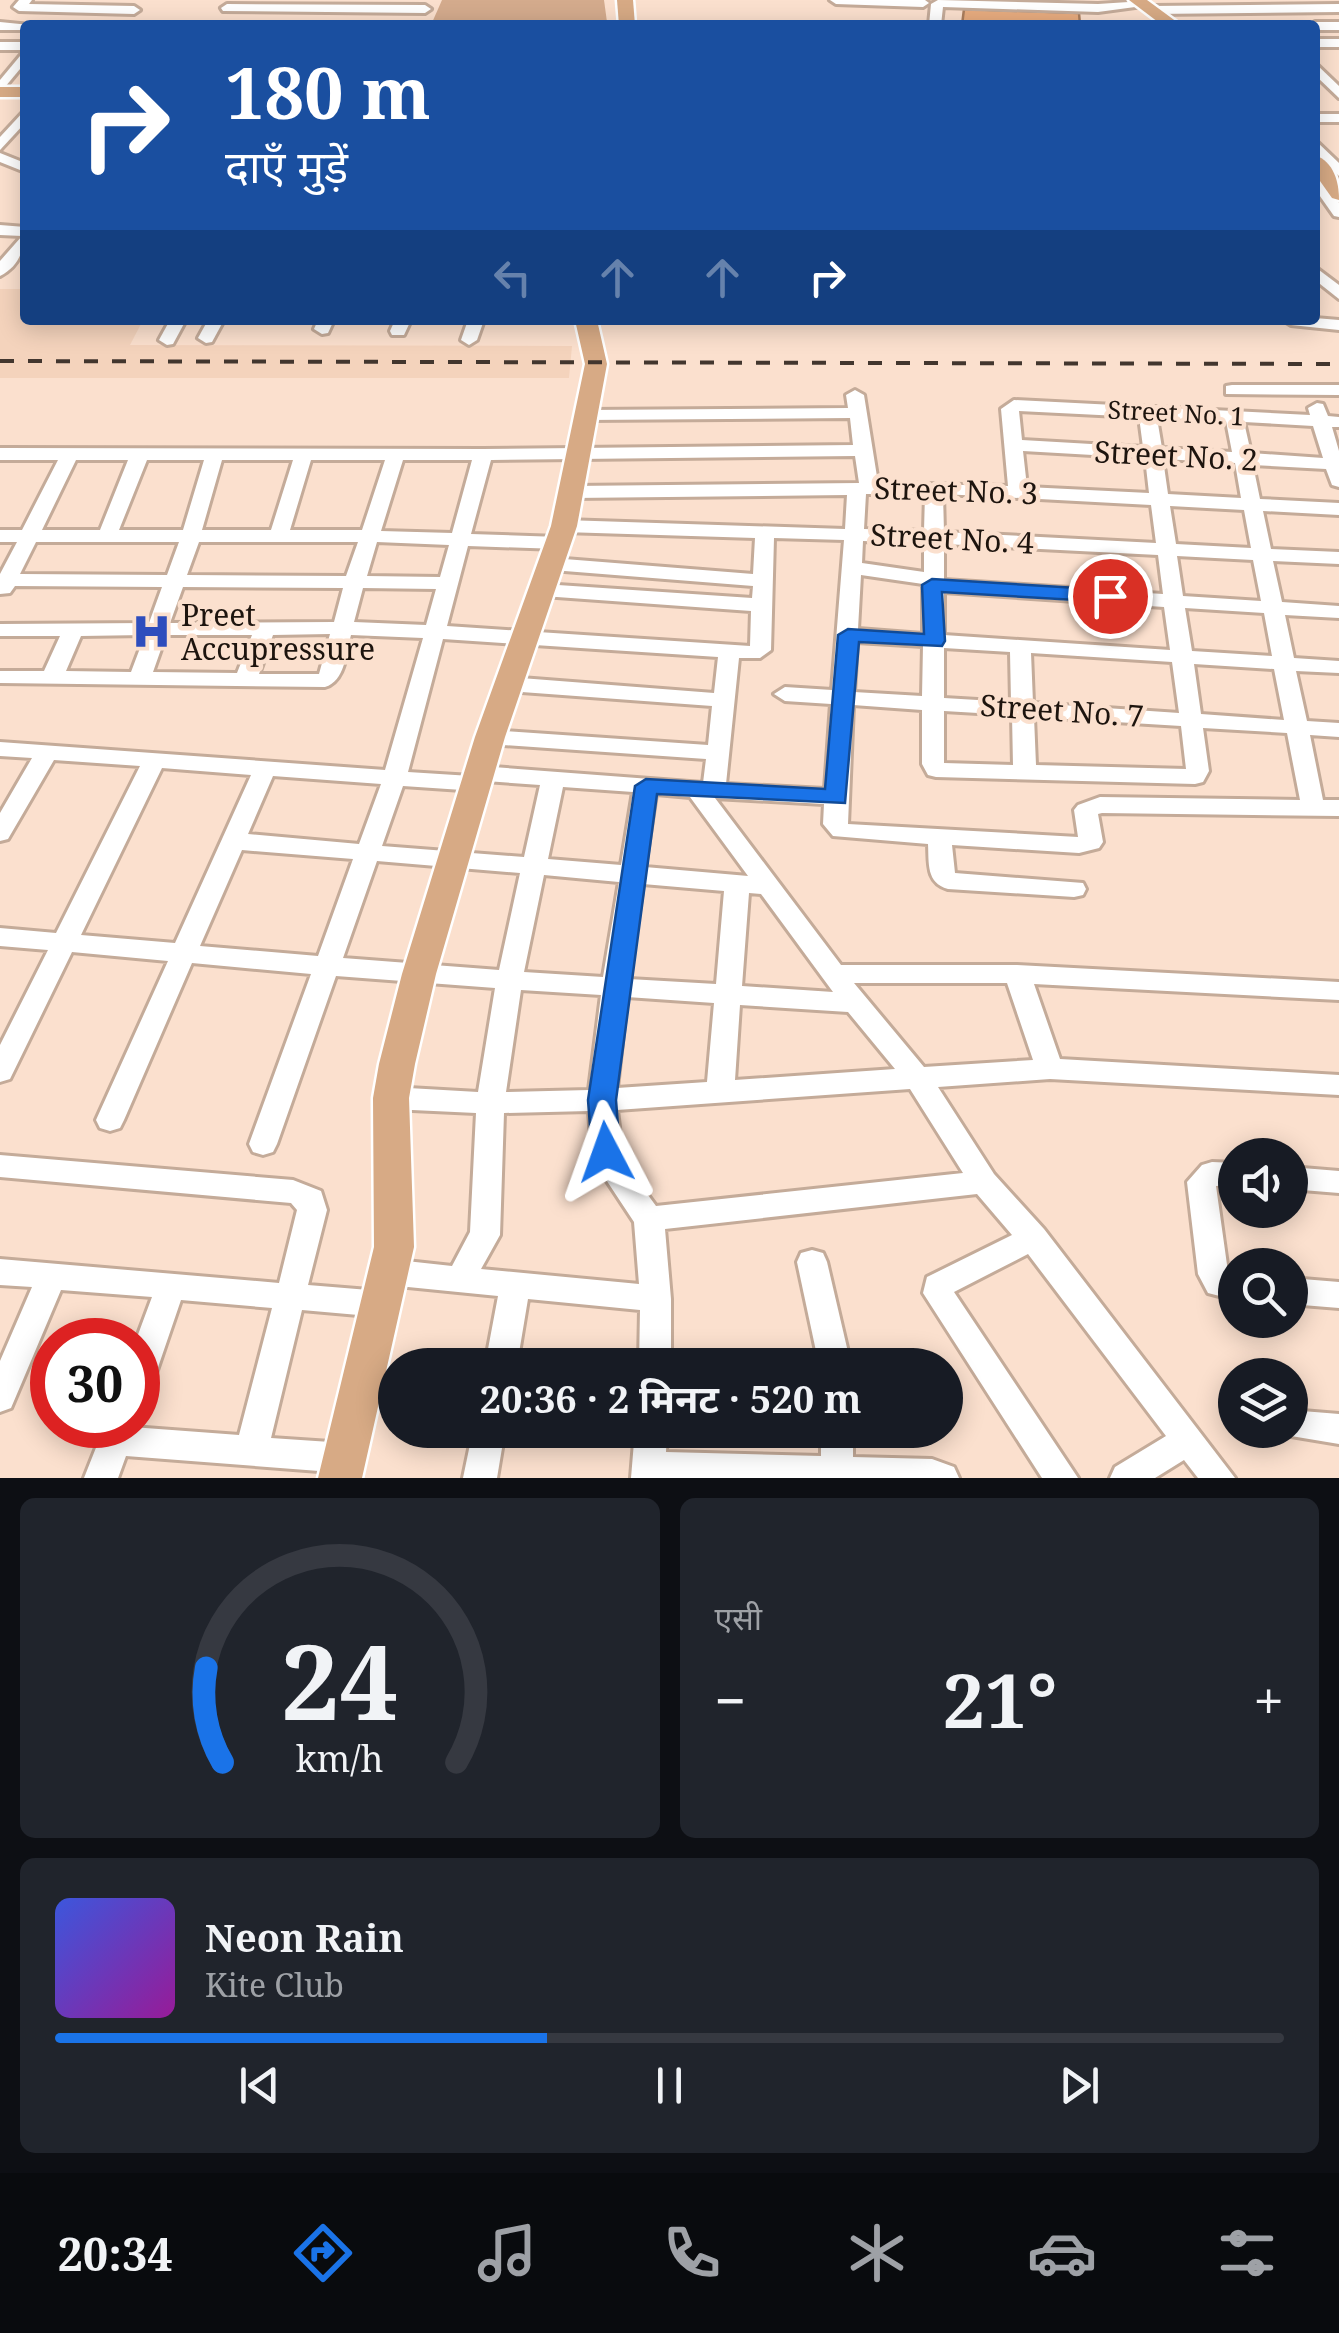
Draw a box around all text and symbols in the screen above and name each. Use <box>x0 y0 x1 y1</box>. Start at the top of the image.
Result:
text: 180 m <box>225 44 431 140</box>
icon: right <box>60 60 190 190</box>
text: दाएँ मुड़ें <box>225 135 348 196</box>
icon: left <box>485 250 540 305</box>
icon: ahead <box>590 250 645 305</box>
icon: ahead <box>695 250 750 305</box>
icon: right <box>800 250 855 305</box>
street label: Street No. 1 <box>1107 391 1245 433</box>
street label: Street No. 2 <box>1093 430 1259 480</box>
street label: Street No. 3 <box>873 467 1039 513</box>
street label: Street No. 4 <box>869 513 1035 563</box>
pin <box>1068 554 1153 639</box>
icon: arrive <box>1083 569 1138 624</box>
place label: Preet Accupressure <box>181 594 375 669</box>
hospital icon: Preet Accupressure <box>130 610 172 652</box>
street label: Street No. 7 <box>979 684 1145 736</box>
position arrow <box>554 1100 658 1204</box>
map controls <box>1218 1138 1308 1448</box>
button: sound <box>1218 1138 1308 1228</box>
button: search <box>1218 1248 1308 1338</box>
speed limit sign: 30 <box>30 1318 160 1448</box>
button: layers <box>1218 1358 1308 1448</box>
text: 20:36 · 2 मिनट · 520 m <box>479 1372 862 1424</box>
text: एसी <box>715 1596 762 1639</box>
text: 24 <box>281 1609 399 1750</box>
text: 21° <box>942 1648 1057 1750</box>
text: − <box>715 1662 746 1737</box>
text: + <box>1253 1662 1284 1737</box>
text: km/h <box>296 1734 384 1782</box>
text: Neon Rain <box>205 1911 404 1963</box>
text: Kite Club <box>205 1963 344 2006</box>
icon: previous <box>232 2058 287 2113</box>
icon: pause <box>642 2058 697 2113</box>
icon: next <box>1052 2058 1107 2113</box>
icon: directions <box>288 2218 358 2288</box>
icon: music <box>472 2218 542 2288</box>
icon: phone <box>657 2218 727 2288</box>
icon: climate <box>842 2218 912 2288</box>
icon: car <box>1027 2218 1097 2288</box>
icon: filters <box>1212 2218 1282 2288</box>
text: 20:34 <box>57 2223 173 2284</box>

